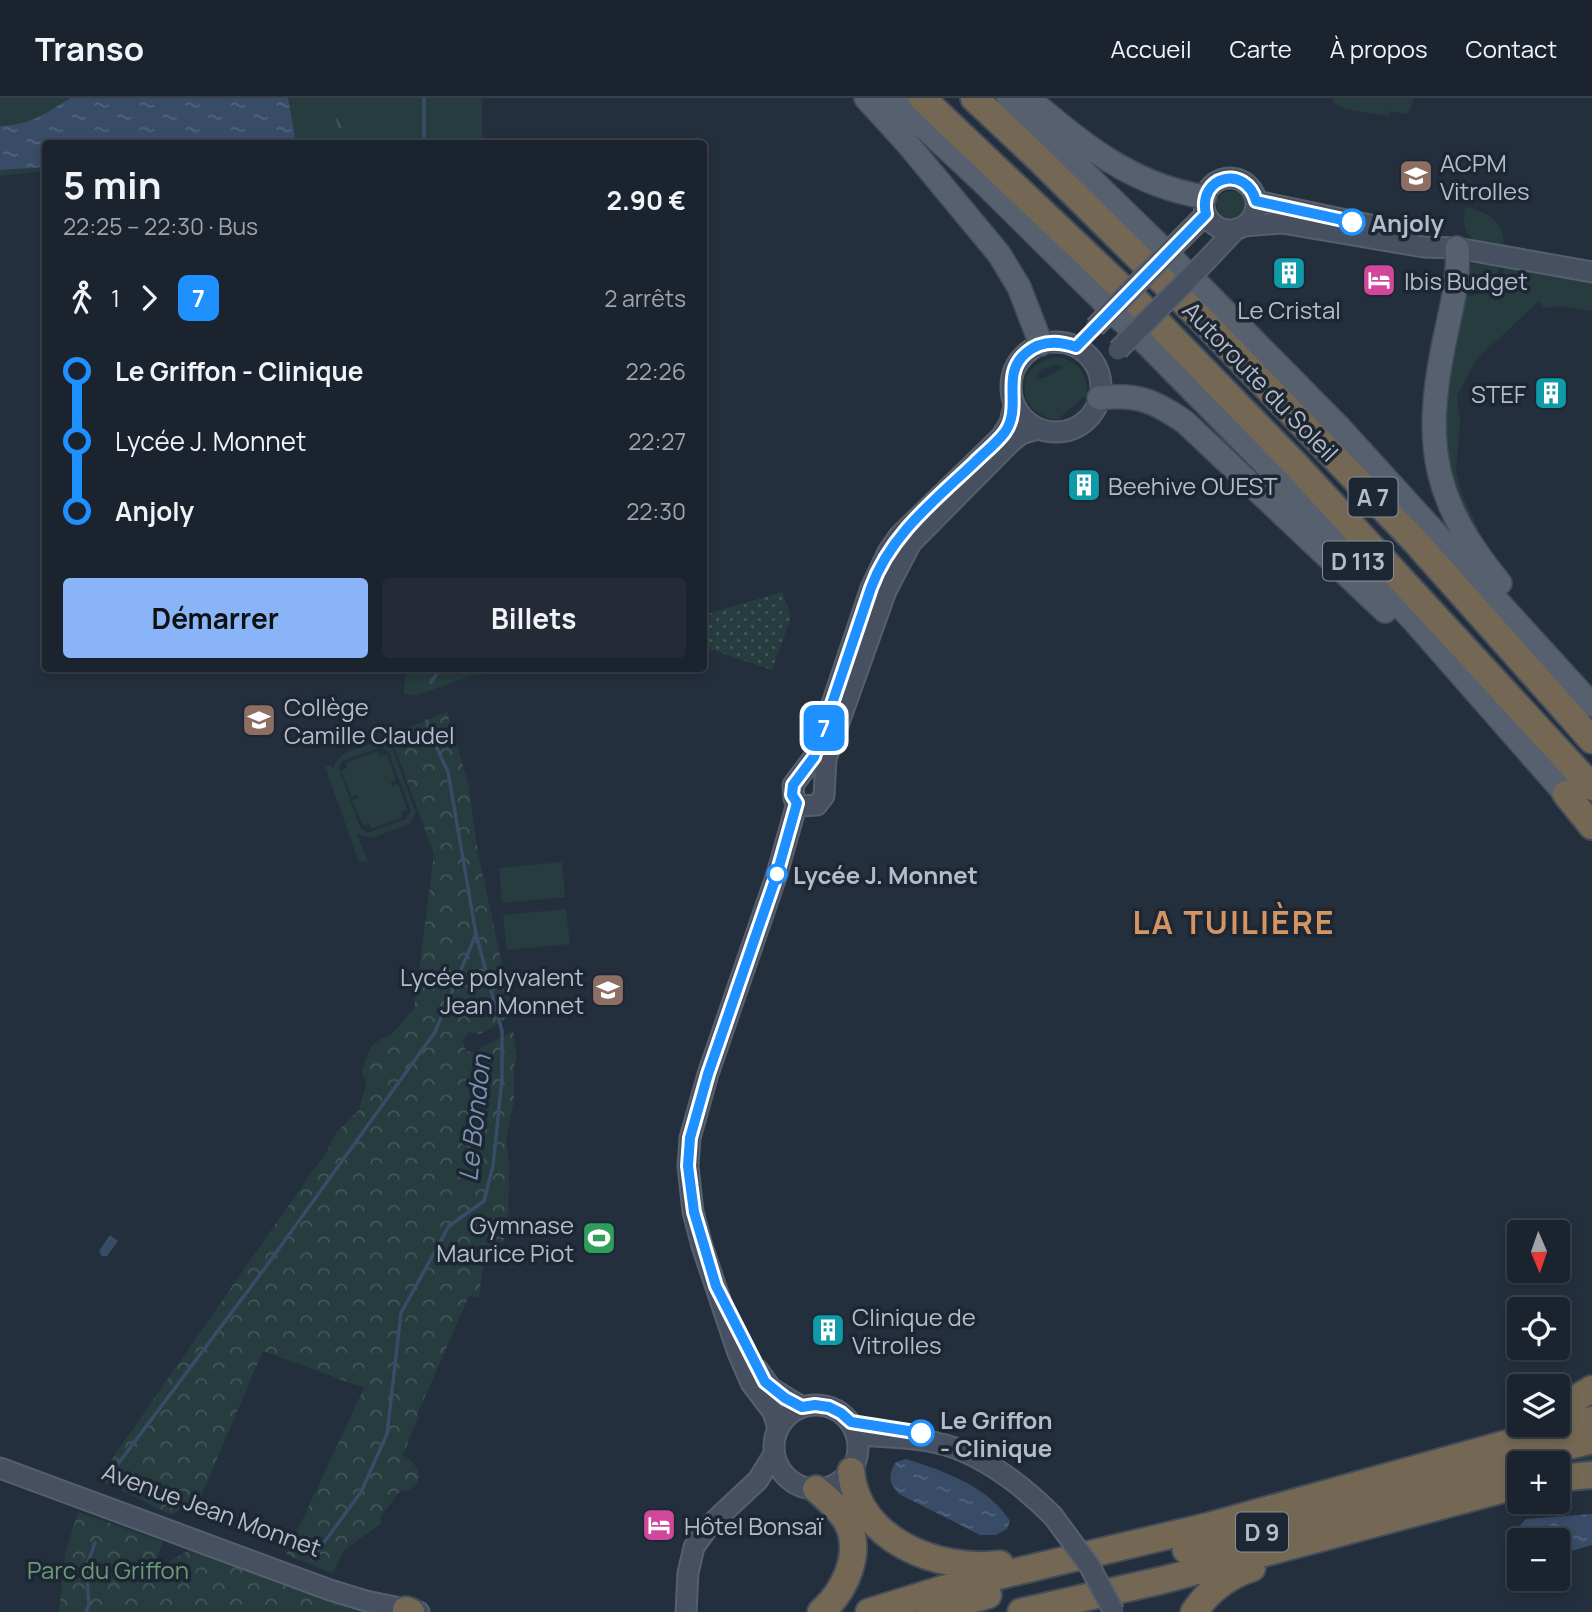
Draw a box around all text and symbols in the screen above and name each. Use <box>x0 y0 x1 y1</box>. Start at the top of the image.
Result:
text: Transo <box>35 26 144 71</box>
text: Accueil <box>1111 32 1191 65</box>
text: Carte <box>1229 32 1292 65</box>
text: À propos <box>1330 32 1428 65</box>
text: Contact <box>1466 32 1557 65</box>
place label: ACPM Vitrolles <box>1440 146 1530 207</box>
school or university icon: ACPM Vitrolles <box>1397 157 1435 195</box>
text: 5 min <box>63 158 161 210</box>
text: 2.90 € <box>606 182 686 218</box>
place label: Anjoly <box>1371 206 1445 239</box>
marker: Anjoly <box>1339 209 1365 235</box>
text: 22:25 – 22:30 · Bus <box>63 210 258 242</box>
building icon: Le Cristal <box>1270 254 1308 292</box>
hotel icon: Ibis Budget <box>1360 261 1398 299</box>
place label: Ibis Budget <box>1404 264 1528 297</box>
icon: walk <box>63 279 101 317</box>
icon: forward <box>130 279 168 317</box>
text: 7 <box>192 281 205 314</box>
text: 1 <box>111 282 120 314</box>
text: 2 arrêts <box>604 282 686 314</box>
place label: Le Cristal <box>1237 293 1341 326</box>
street label: Autoroute du Soleil <box>1176 294 1346 468</box>
text: Le Griffon - Clinique <box>115 353 363 389</box>
text: 22:26 <box>626 355 686 387</box>
building icon: STEF <box>1532 374 1570 412</box>
place label: STEF <box>1471 377 1526 410</box>
text: Lycée J. Monnet <box>115 423 306 459</box>
text: 22:27 <box>628 425 686 457</box>
building icon: Beehive OUEST <box>1065 466 1103 504</box>
place label: Beehive OUEST <box>1108 469 1278 502</box>
road number: A 7 <box>1348 478 1398 516</box>
text: Anjoly <box>115 493 194 529</box>
text: 22:30 <box>626 495 686 527</box>
road number: D 113 <box>1323 542 1393 580</box>
button: Démarrer <box>63 578 368 658</box>
button: Billets <box>382 578 686 658</box>
place label: Collège Camille Claudel <box>284 690 455 751</box>
school or university icon: Collège Camille Claudel <box>240 701 278 739</box>
line badge: 7 <box>801 705 847 751</box>
text: 7 <box>818 711 830 744</box>
place label: Lycée J. Monnet <box>793 858 978 891</box>
marker: Lycée J. Monnet <box>767 864 787 884</box>
district label: LA TUILIÈRE <box>1133 900 1335 944</box>
place label: Lycée polyvalent Jean Monnet <box>400 960 584 1021</box>
school or university icon: Lycée polyvalent Jean Monnet <box>589 971 627 1009</box>
water label: Le Bondon <box>449 1052 499 1183</box>
place label: Gymnase Maurice Piot <box>436 1208 574 1269</box>
sports icon: Gymnase Maurice Piot <box>580 1219 618 1257</box>
north arrow <box>1507 1220 1570 1283</box>
map controls <box>1507 1220 1570 1591</box>
button: locate <box>1507 1297 1570 1360</box>
place label: Clinique de Vitrolles <box>852 1300 976 1361</box>
building icon: Clinique de Vitrolles <box>809 1311 847 1349</box>
button: layers <box>1507 1374 1570 1437</box>
place label: Le Griffon - Clinique <box>940 1403 1052 1464</box>
marker: Le Griffon - Clinique <box>908 1420 934 1446</box>
button: + <box>1507 1451 1570 1514</box>
street label: Avenue Jean Monnet <box>98 1454 326 1564</box>
hotel icon: Hôtel Bonsaï <box>640 1506 678 1544</box>
place label: Hôtel Bonsaï <box>684 1509 824 1542</box>
road number: D 9 <box>1236 1512 1288 1552</box>
button: − <box>1507 1528 1570 1591</box>
park label: Parc du Griffon <box>27 1553 189 1586</box>

